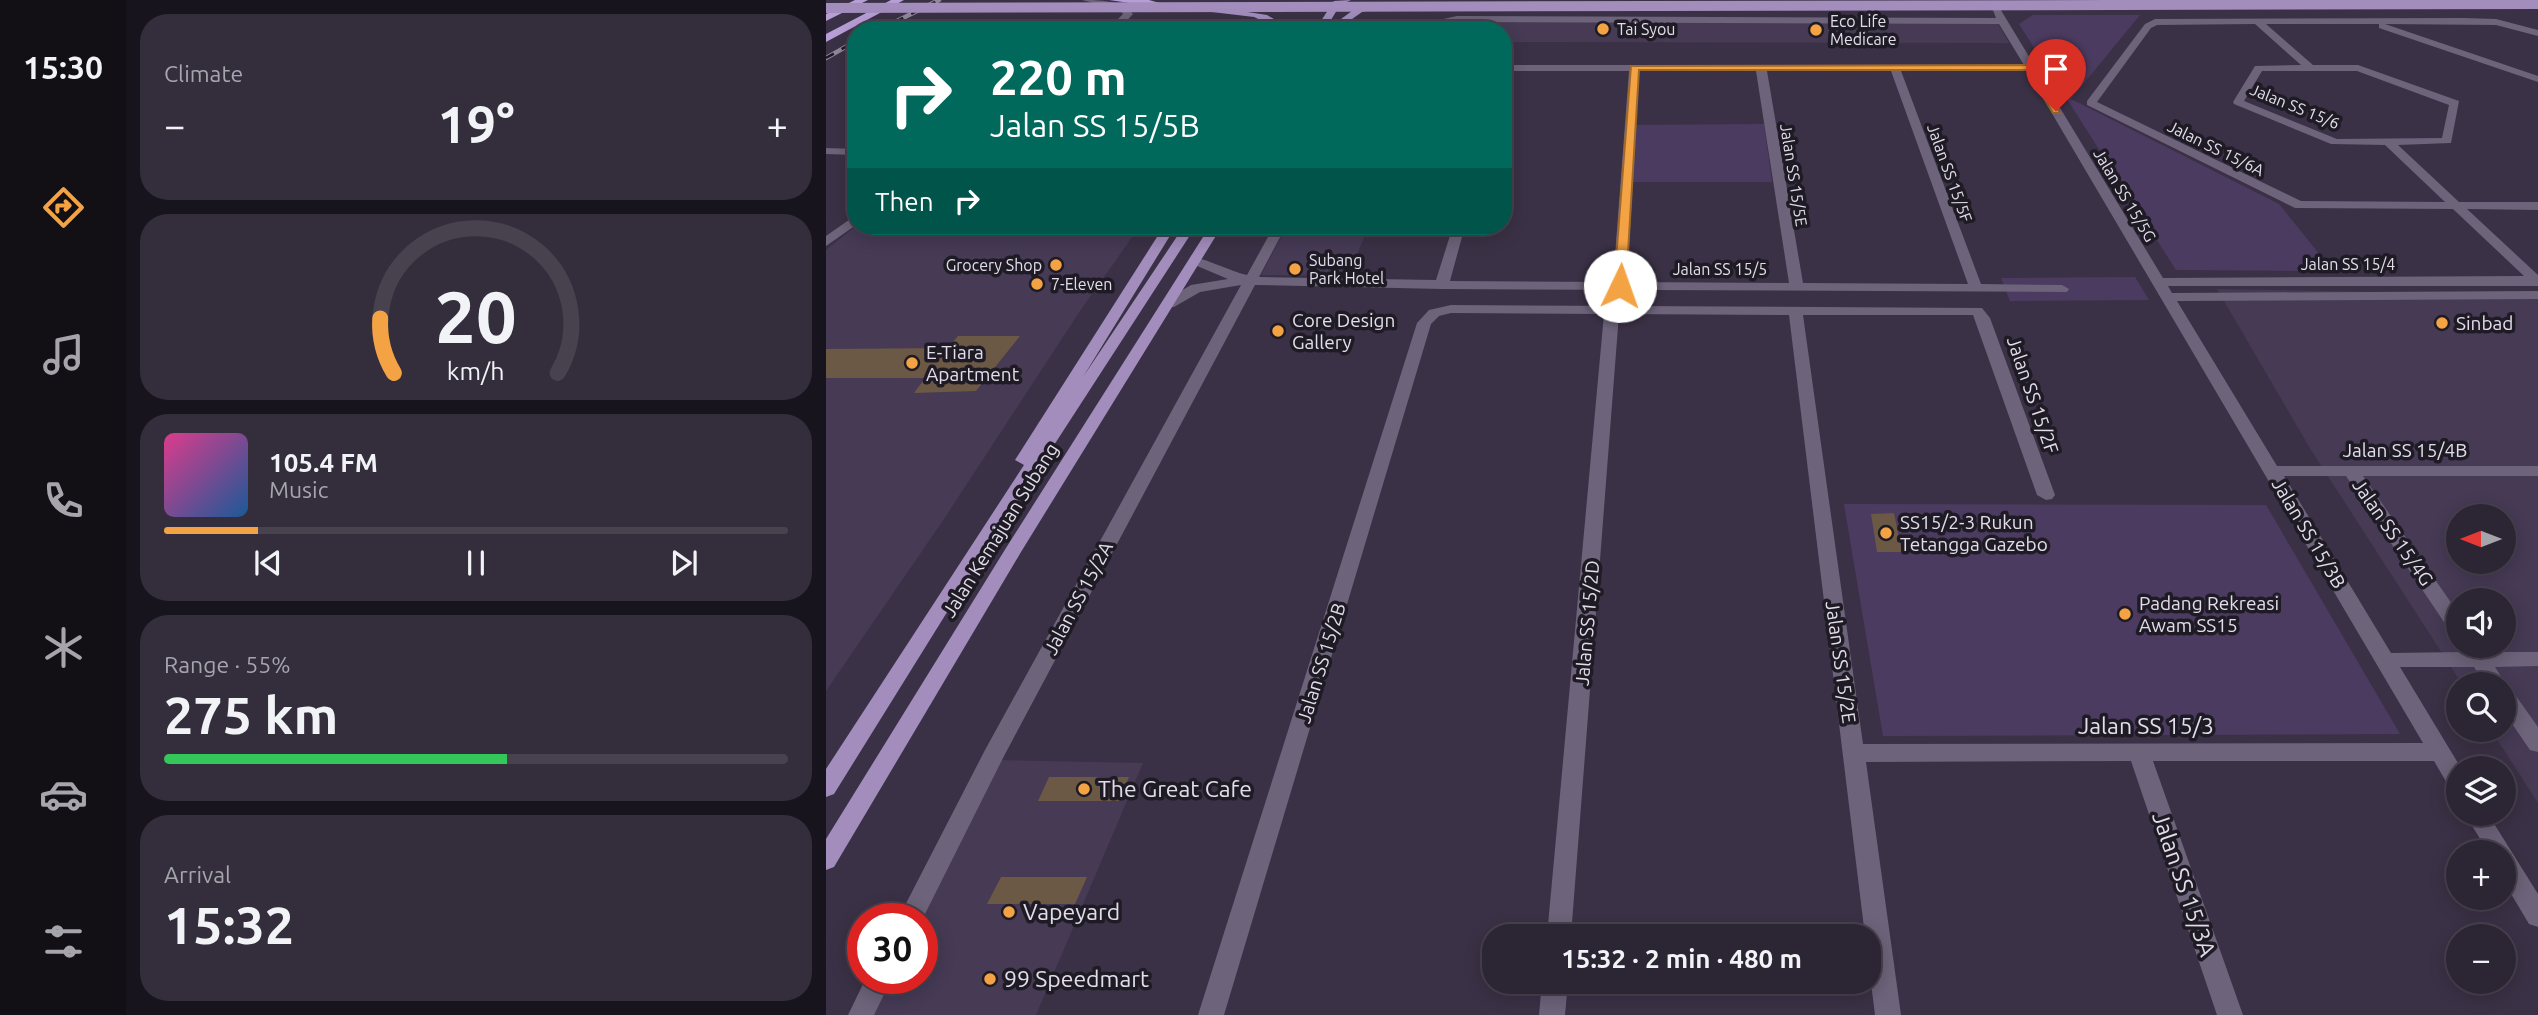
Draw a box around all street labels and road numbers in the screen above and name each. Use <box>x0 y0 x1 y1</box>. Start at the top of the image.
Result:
street label: Jalan SS 15/6 <box>2248 80 2342 132</box>
street label: Jalan SS 15/6A <box>2165 117 2268 179</box>
street label: Jalan SS 15/5F <box>1924 121 1976 225</box>
street label: Jalan SS 15/5E <box>1777 122 1811 228</box>
street label: Jalan SS 15/5G <box>2090 145 2160 245</box>
street label: Jalan SS 15/4 <box>2301 255 2395 273</box>
street label: Jalan SS 15/5 <box>1673 260 1767 278</box>
street label: Jalan SS 15/2F <box>2003 334 2063 456</box>
street label: Jalan Kemajuan Subang <box>937 439 1063 621</box>
street label: Jalan SS 15/4B <box>2343 439 2467 461</box>
street label: Jalan SS 15/3B <box>2267 474 2351 592</box>
street label: Jalan SS 15/4G <box>2348 474 2438 590</box>
street label: Jalan SS 15/2A <box>1039 537 1117 658</box>
street label: Jalan SS 15/2D <box>1571 559 1603 687</box>
street label: Jalan SS 15/2E <box>1822 599 1860 725</box>
street label: Jalan SS 15/2B <box>1292 600 1350 726</box>
street label: Jalan SS 15/3 <box>2078 713 2214 738</box>
street label: Jalan SS 15/3A <box>2148 808 2221 959</box>

